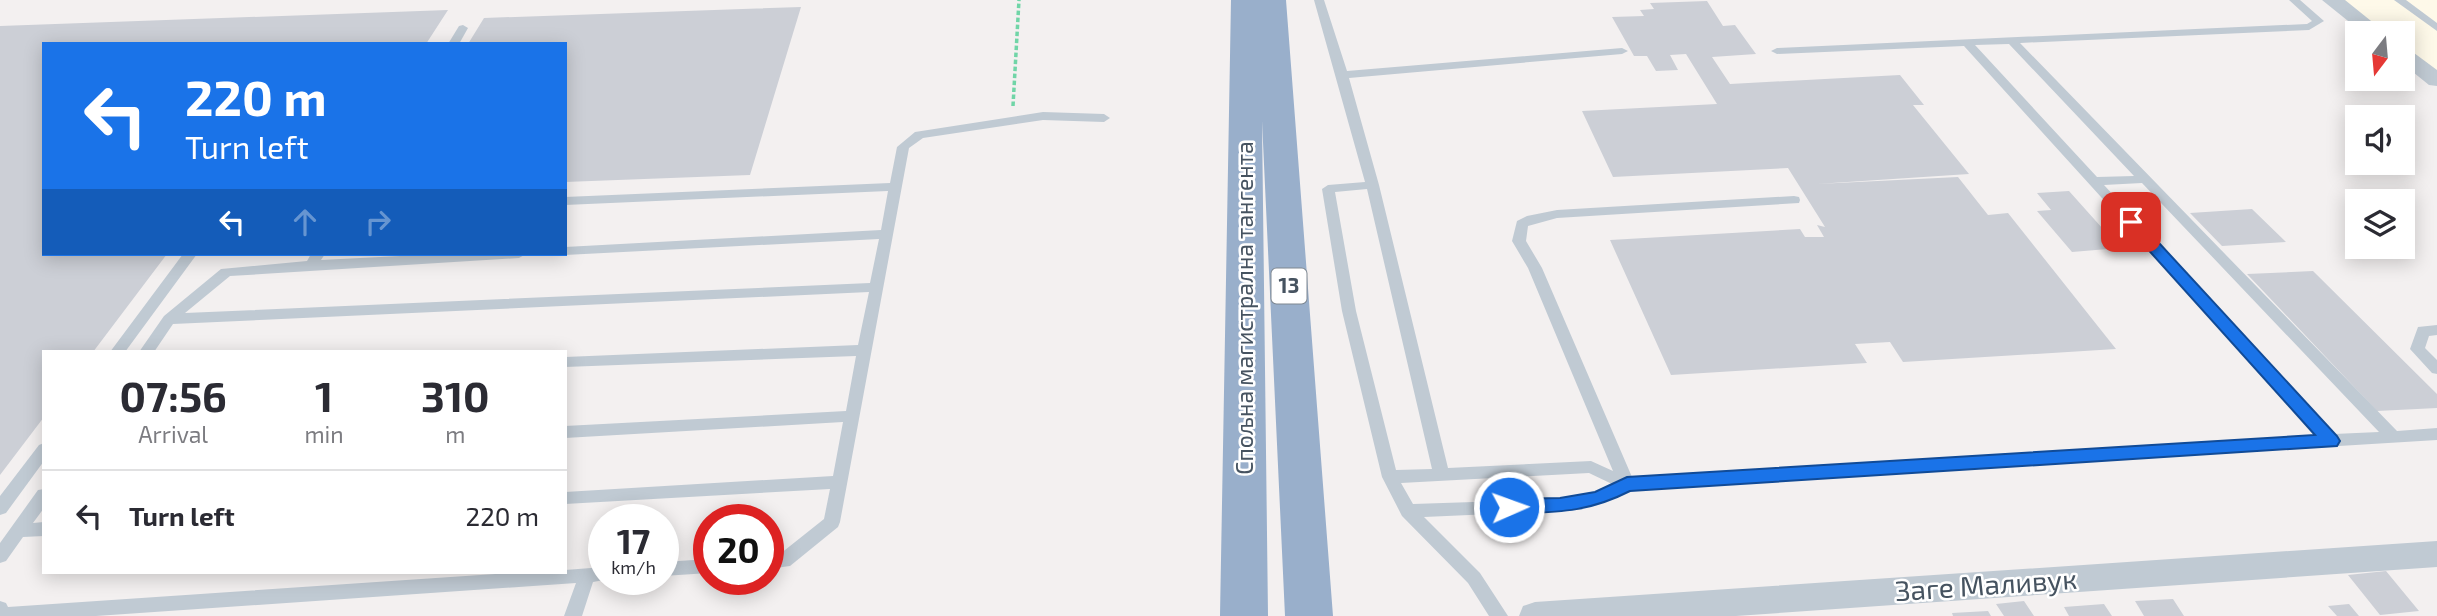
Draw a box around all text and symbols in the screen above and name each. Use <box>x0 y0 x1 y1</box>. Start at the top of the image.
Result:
north arrow <box>2345 21 2415 91</box>
map controls <box>2345 21 2415 259</box>
text: 220 m <box>185 67 327 126</box>
icon: left <box>70 70 161 161</box>
button: sound <box>2345 105 2415 175</box>
text: Turn left <box>185 127 309 165</box>
street label: Спољна магистрална тангента <box>1230 141 1258 475</box>
button: layers <box>2345 189 2415 259</box>
pin <box>2101 192 2161 252</box>
icon: left <box>213 203 251 241</box>
icon: ahead <box>286 203 324 241</box>
icon: right <box>359 203 397 241</box>
icon: arrive <box>2112 203 2150 241</box>
road number: 13 <box>1272 268 1306 304</box>
text: 07:56 <box>119 370 227 420</box>
text: 1 <box>315 370 333 420</box>
text: 310 <box>421 370 490 420</box>
text: Arrival <box>138 420 208 448</box>
text: min <box>304 420 344 448</box>
text: m <box>445 420 465 448</box>
position arrow <box>1472 470 1546 544</box>
icon: left <box>70 497 108 535</box>
text: Turn left <box>129 500 235 531</box>
text: 220 m <box>466 500 539 531</box>
speed limit sign: 20 <box>693 504 784 595</box>
text: 17 <box>617 519 650 561</box>
text: km/h <box>611 556 656 578</box>
street label: Заге Маливук <box>1894 561 2078 607</box>

